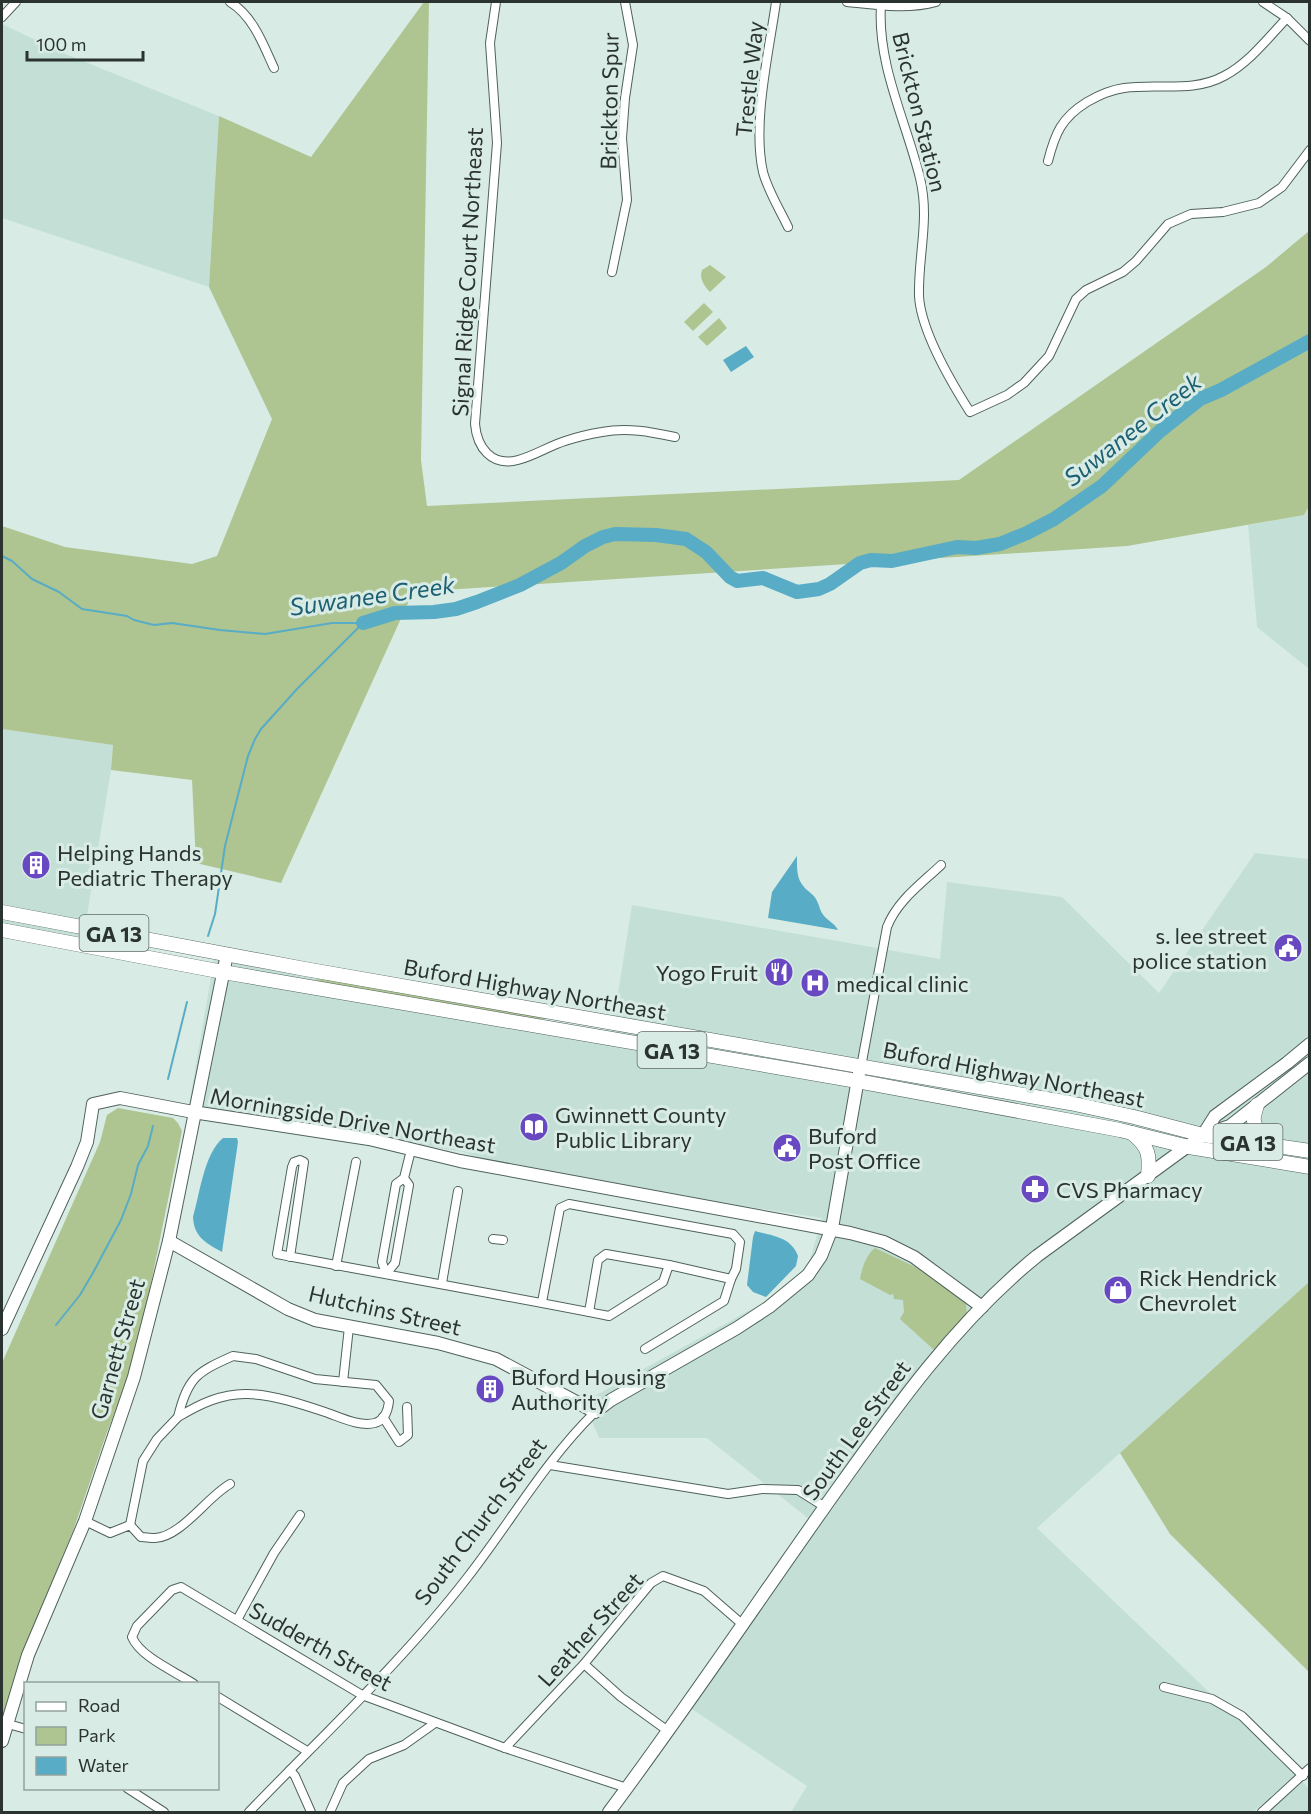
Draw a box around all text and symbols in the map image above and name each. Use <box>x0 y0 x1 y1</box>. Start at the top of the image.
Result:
street label: Trestle Way <box>729 20 769 138</box>
scale bar <box>27 24 142 62</box>
street label: Brickton Station <box>887 29 953 195</box>
street label: Brickton Spur <box>594 32 624 170</box>
text: 100 m <box>36 33 86 55</box>
street label: Signal Ridge Court Northeast <box>446 127 488 417</box>
water label: Suwanee Creek <box>1057 366 1207 492</box>
water label: Suwanee Creek <box>287 569 457 621</box>
place label: Helping Hands Pediatric Therapy <box>57 839 233 891</box>
building icon: Helping Hands Pediatric Therapy <box>20 849 52 881</box>
road number: GA 13 <box>80 915 148 951</box>
place label: s. lee street police station <box>1132 922 1267 974</box>
public building icon: s. lee street police station <box>1272 932 1304 964</box>
street label: Buford Highway Northeast <box>402 953 668 1025</box>
restaurant icon: Yogo Fruit <box>763 956 795 988</box>
place label: Yogo Fruit <box>655 959 758 986</box>
hospital icon: medical clinic <box>799 967 831 999</box>
place label: medical clinic <box>836 970 969 997</box>
road number: GA 13 <box>638 1032 706 1068</box>
street label: Buford Highway Northeast <box>881 1035 1147 1113</box>
street label: Morningside Drive Northeast <box>208 1082 498 1158</box>
place label: Gwinnett County Public Library <box>555 1101 726 1153</box>
library icon: Gwinnett County Public Library <box>518 1111 550 1143</box>
place label: Buford Post Office <box>808 1122 921 1174</box>
road number: GA 13 <box>1214 1124 1282 1160</box>
public building icon: Buford Post Office <box>771 1132 803 1164</box>
pharmacy icon: CVS Pharmacy <box>1019 1173 1051 1205</box>
place label: CVS Pharmacy <box>1056 1176 1203 1203</box>
place label: Rick Hendrick Chevrolet <box>1139 1264 1277 1316</box>
shop icon: Rick Hendrick Chevrolet <box>1102 1274 1134 1306</box>
street label: Garnett Street <box>84 1276 150 1422</box>
street label: Hutchins Street <box>306 1279 464 1341</box>
street label: South Lee Street <box>796 1355 916 1505</box>
place label: Buford Housing Authority <box>511 1363 666 1415</box>
building icon: Buford Housing Authority <box>474 1373 506 1405</box>
street label: South Church Street <box>408 1432 552 1610</box>
street label: Leather Street <box>532 1566 648 1692</box>
street label: Sudderth Street <box>245 1596 397 1696</box>
legend <box>24 1682 219 1790</box>
text: Road <box>78 1694 120 1716</box>
text: Park <box>78 1724 116 1746</box>
text: Water <box>78 1754 129 1776</box>

